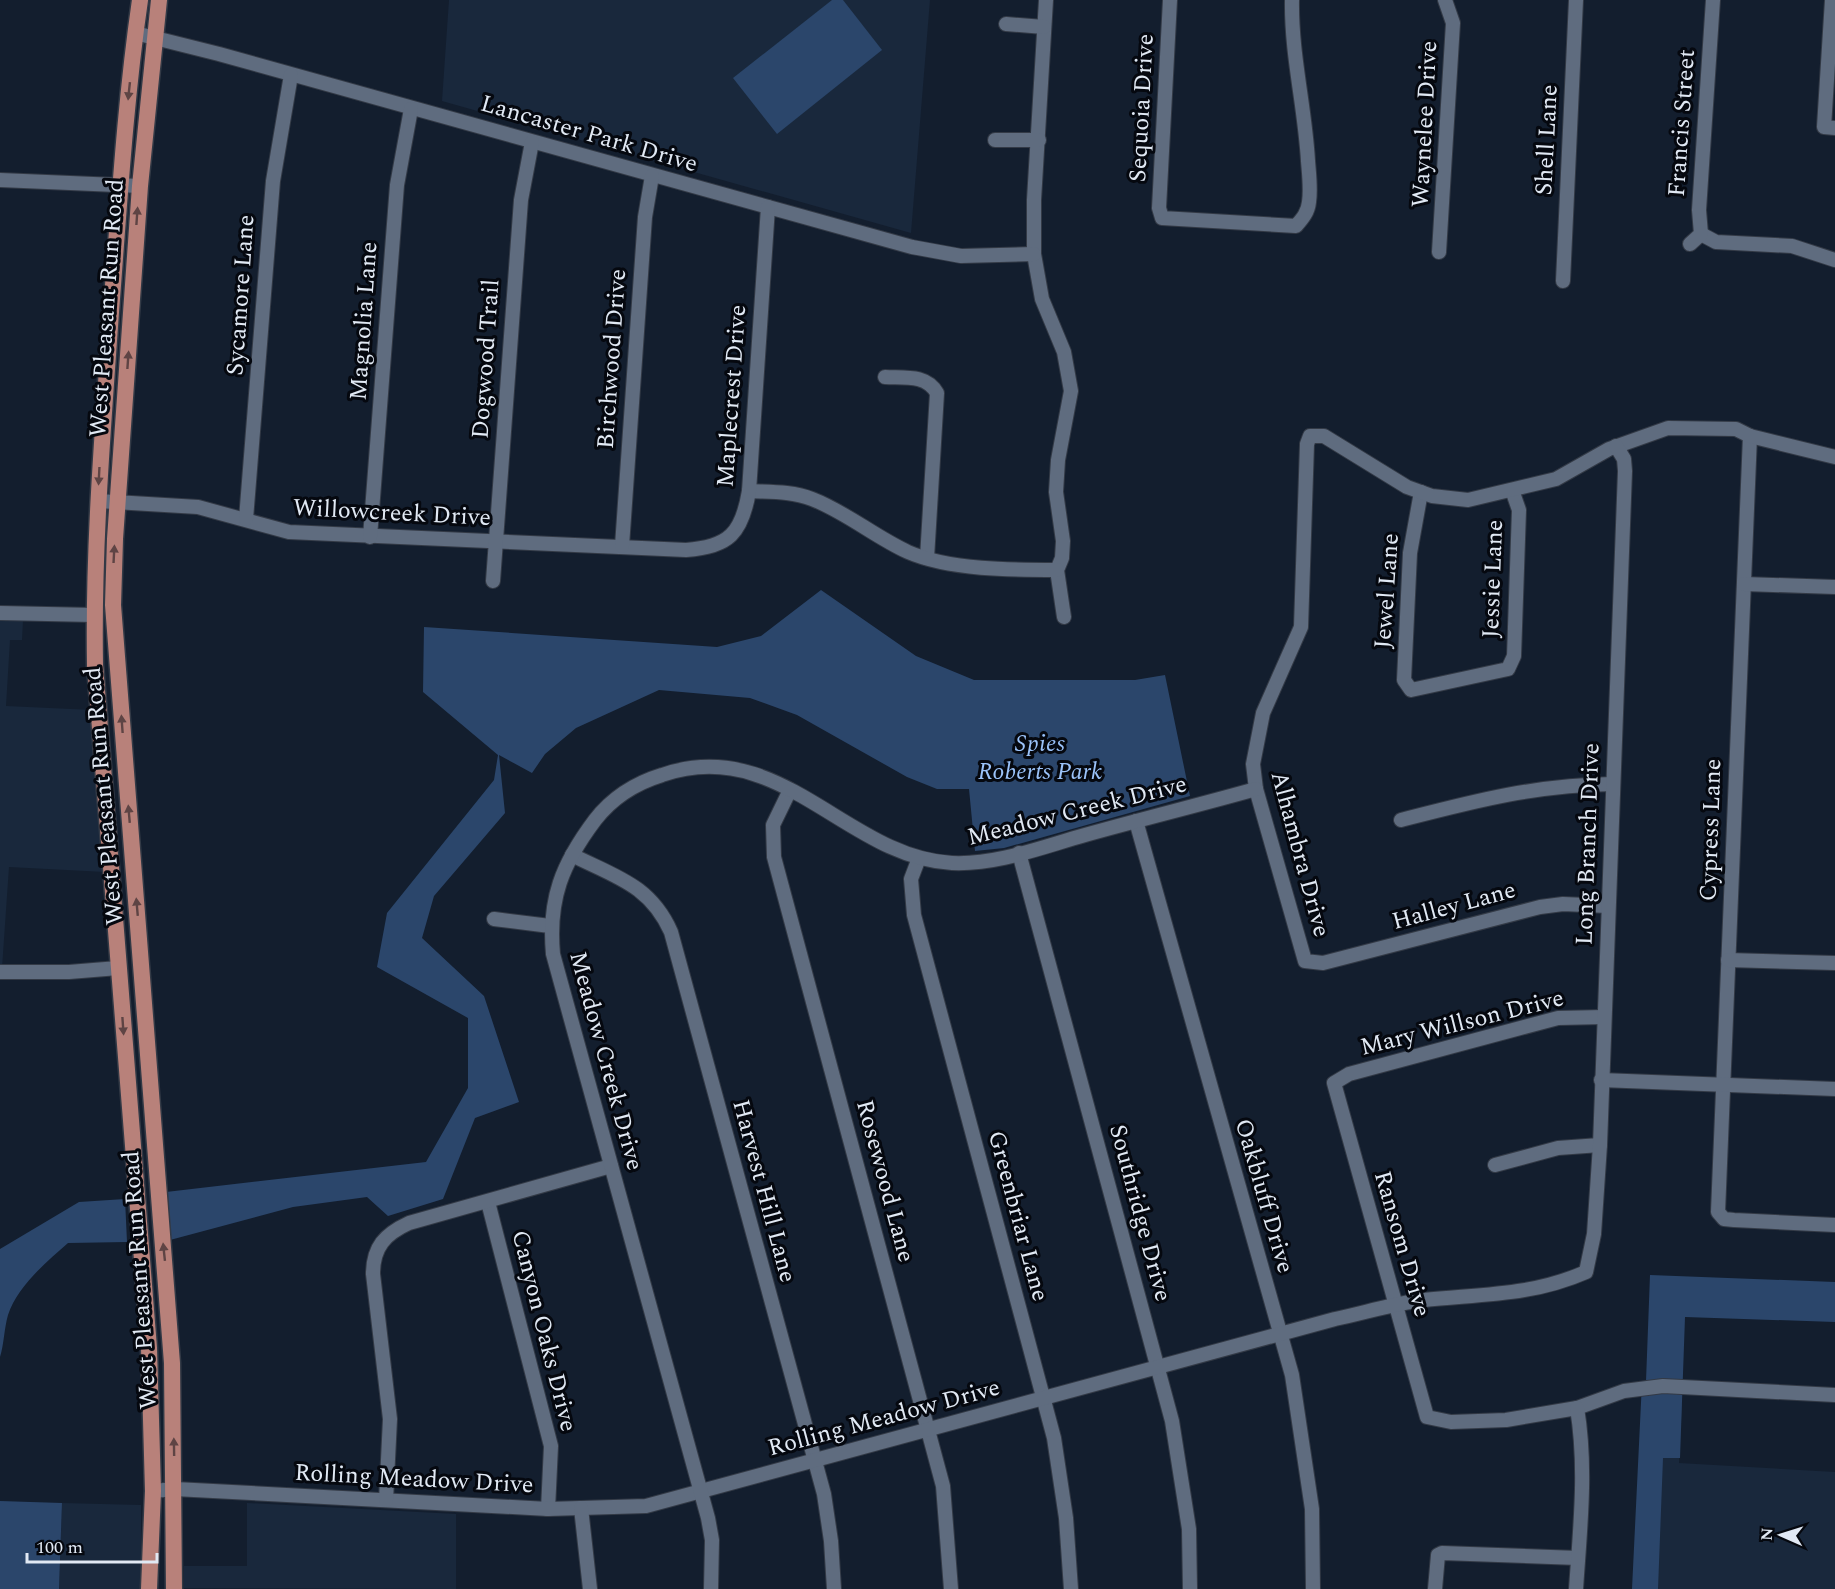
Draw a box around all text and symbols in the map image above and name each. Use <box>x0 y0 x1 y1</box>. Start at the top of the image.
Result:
street label: Sequoia Drive <box>1120 33 1164 183</box>
street label: Waynelee Drive <box>1403 40 1447 208</box>
street label: Francis Street <box>1659 48 1705 198</box>
one-way arrow <box>124 82 134 101</box>
street label: Shell Lane <box>1526 84 1568 196</box>
street label: Lancaster Park Drive <box>476 86 702 182</box>
street label: West Pleasant Run Road <box>80 178 134 438</box>
one-way arrow <box>133 207 142 226</box>
street label: Sycamore Lane <box>217 213 265 377</box>
street label: Magnolia Lane <box>340 240 388 402</box>
street label: Birchwood Drive <box>588 268 636 450</box>
street label: Dogwood Trail <box>462 278 510 440</box>
street label: Maplecrest Drive <box>708 303 756 489</box>
one-way arrow <box>123 350 132 369</box>
one-way arrow <box>95 467 104 486</box>
street label: Willowcreek Drive <box>292 490 492 536</box>
street label: Jessie Lane <box>1473 519 1513 639</box>
street label: Jewel Lane <box>1365 532 1409 650</box>
one-way arrow <box>110 545 119 564</box>
street label: West Pleasant Run Road <box>75 665 133 927</box>
one-way arrow <box>117 715 126 734</box>
park label: Spies Roberts Park <box>978 726 1102 790</box>
street label: Long Branch Drive <box>1566 742 1610 946</box>
street label: Cypress Lane <box>1691 758 1731 902</box>
street label: Meadow Creek Drive <box>963 766 1191 856</box>
street label: Alhambra Drive <box>1261 767 1339 941</box>
one-way arrow <box>124 804 133 823</box>
street label: Halley Lane <box>1388 872 1520 940</box>
one-way arrow <box>132 898 142 917</box>
street label: Meadow Creek Drive <box>559 948 653 1174</box>
street label: Mary Willson Drive <box>1356 980 1568 1066</box>
one-way arrow <box>118 1017 127 1036</box>
street label: Harvest Hill Lane <box>722 1096 806 1286</box>
street label: Rosewood Lane <box>846 1096 924 1266</box>
street label: Oakbluff Drive <box>1225 1115 1303 1277</box>
street label: Southridge Drive <box>1099 1121 1181 1305</box>
street label: Greenbriar Lane <box>978 1127 1058 1305</box>
street label: West Pleasant Run Road <box>113 1150 167 1410</box>
street label: Ransom Drive <box>1364 1167 1440 1321</box>
street label: Canyon Oaks Drive <box>502 1227 586 1435</box>
one-way arrow <box>159 1242 169 1261</box>
street label: Rolling Meadow Drive <box>764 1370 1004 1466</box>
one-way arrow <box>169 1437 179 1456</box>
street label: Rolling Meadow Drive <box>294 1455 534 1503</box>
north arrow <box>1751 1505 1811 1565</box>
scale bar <box>27 1526 158 1564</box>
text: N <box>1755 1527 1779 1541</box>
text: 100 m <box>36 1534 83 1561</box>

